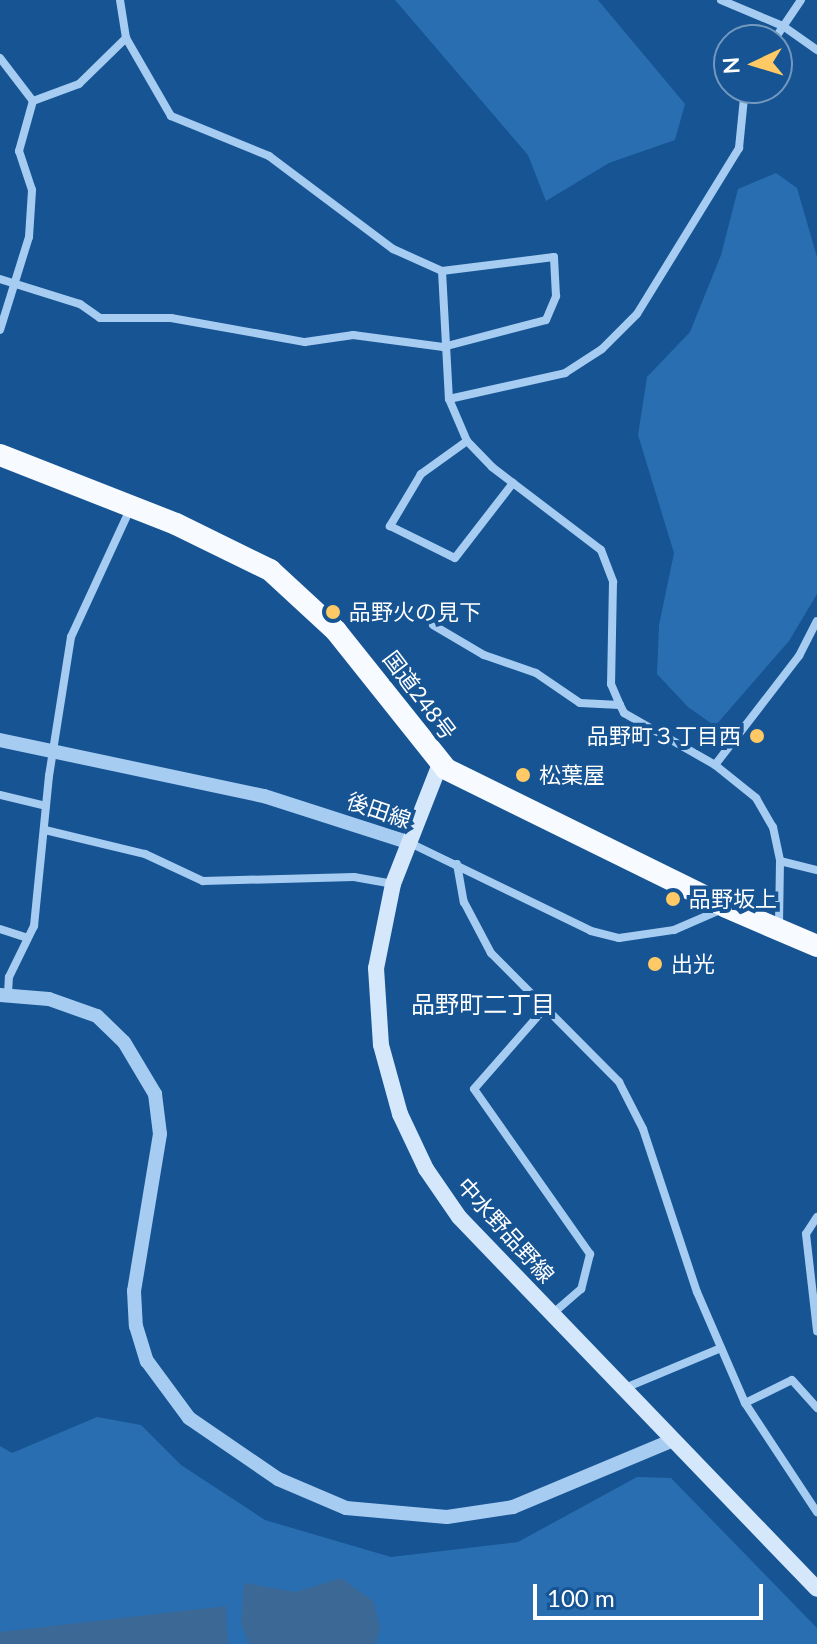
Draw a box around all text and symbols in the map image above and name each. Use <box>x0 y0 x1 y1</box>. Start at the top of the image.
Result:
north arrow <box>713 24 793 104</box>
text: N <box>716 56 745 75</box>
place label: 品野火の見下 <box>349 599 481 625</box>
marker: 品野火の見下 <box>324 603 342 621</box>
street label: 国道248号 <box>378 645 462 745</box>
place label: 品野町３丁目西 <box>587 723 741 749</box>
marker: 品野町３丁目西 <box>748 727 766 745</box>
place label: 松葉屋 <box>539 762 605 788</box>
marker: 松葉屋 <box>514 766 532 784</box>
street label: 後田線 <box>344 787 414 833</box>
place label: 品野坂上 <box>689 886 777 912</box>
marker: 品野坂上 <box>664 890 682 908</box>
place label: 出光 <box>671 951 715 977</box>
marker: 出光 <box>646 955 664 973</box>
district label: 品野町二丁目 <box>411 990 555 1018</box>
street label: 中水野品野線 <box>452 1172 560 1288</box>
scale bar <box>537 1568 767 1618</box>
text: 100 m <box>547 1583 615 1612</box>

